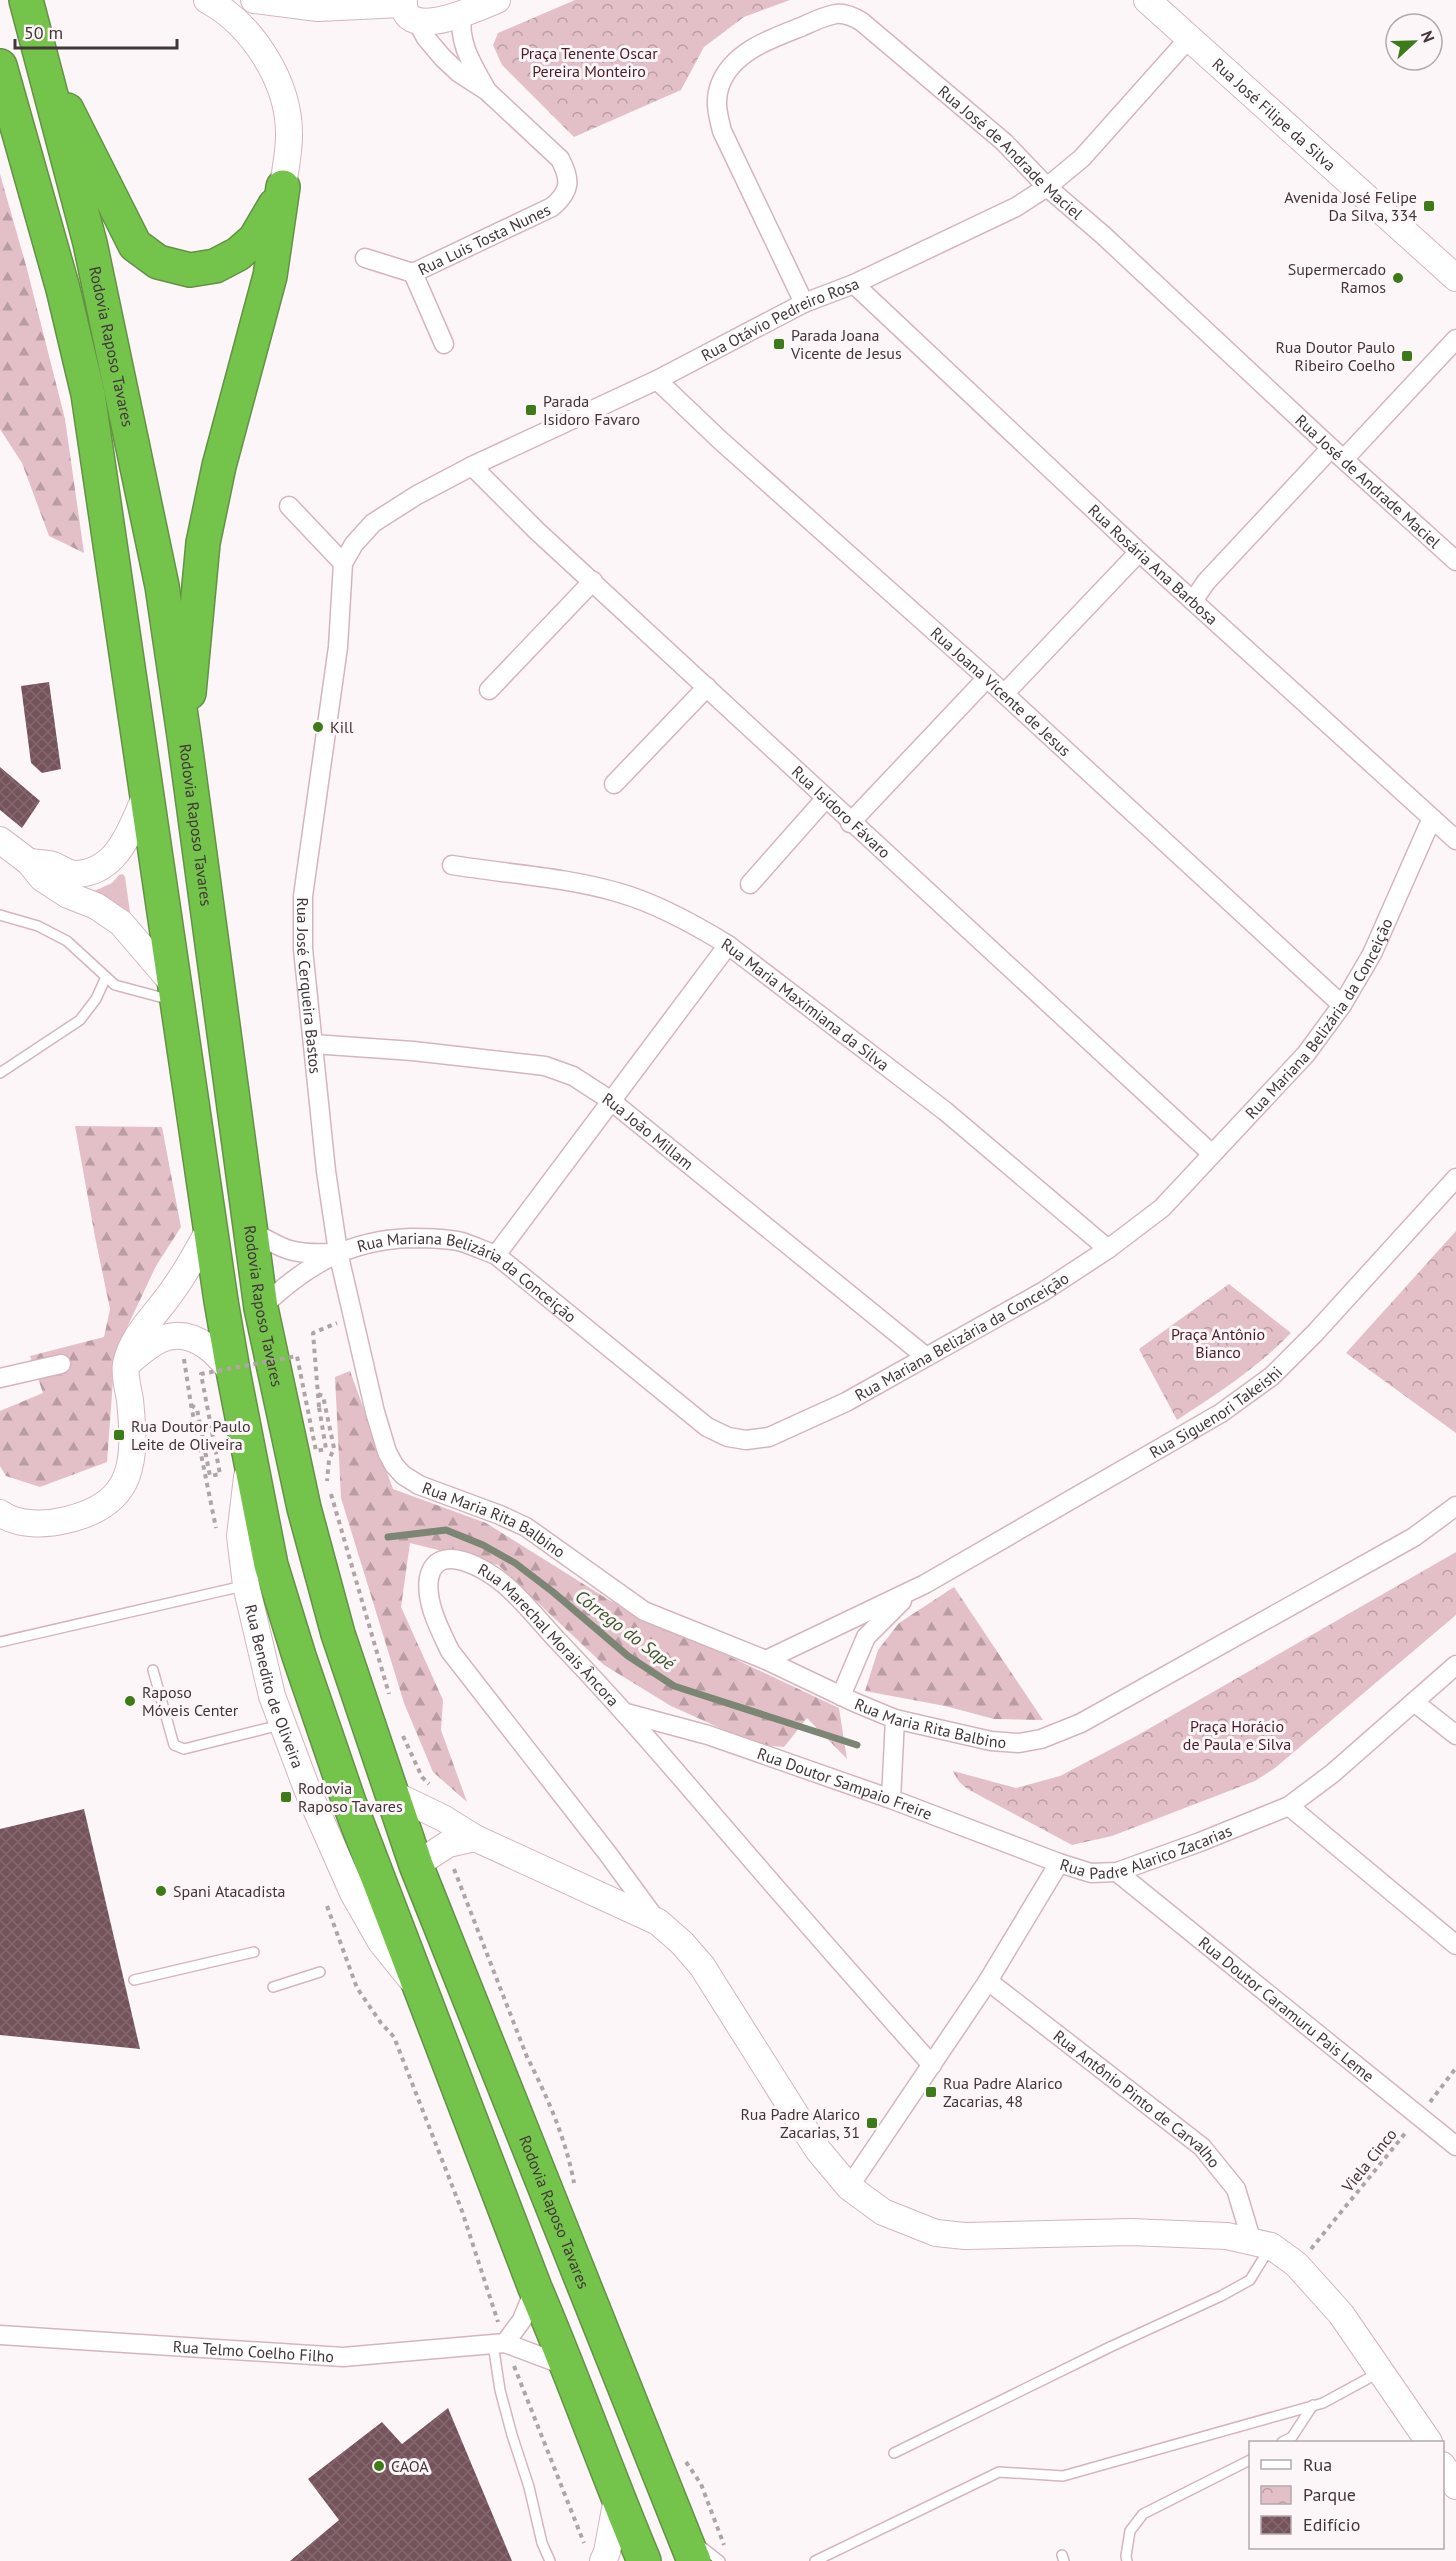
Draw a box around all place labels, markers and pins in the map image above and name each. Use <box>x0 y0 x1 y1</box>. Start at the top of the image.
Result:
place label: Avenida José Felipe Da Silva, 334 <box>1284 187 1417 225</box>
marker: Avenida José Felipe Da Silva, 334 <box>1422 199 1436 213</box>
place label: Supermercado Ramos <box>1288 259 1386 297</box>
marker: Supermercado Ramos <box>1391 271 1405 285</box>
place label: Parada Joana Vicente de Jesus <box>790 325 902 363</box>
marker: Parada Joana Vicente de Jesus <box>772 337 786 351</box>
place label: Rua Doutor Paulo Ribeiro Coelho <box>1275 337 1395 375</box>
marker: Rua Doutor Paulo Ribeiro Coelho <box>1400 349 1414 363</box>
place label: Parada Isidoro Favaro <box>543 391 640 429</box>
marker: Parada Isidoro Favaro <box>524 403 538 417</box>
place label: Kill <box>330 717 354 737</box>
marker: Kill <box>311 720 325 734</box>
place label: Rua Doutor Paulo Leite de Oliveira <box>131 1416 251 1454</box>
marker: Rua Doutor Paulo Leite de Oliveira <box>112 1428 126 1442</box>
place label: Raposo Móveis Center <box>142 1682 239 1720</box>
marker: Raposo Móveis Center <box>123 1694 137 1708</box>
place label: Rodovia Raposo Tavares <box>298 1778 403 1816</box>
marker: Rodovia Raposo Tavares <box>279 1790 293 1804</box>
place label: Spani Atacadista <box>173 1881 286 1901</box>
marker: Spani Atacadista <box>154 1884 168 1898</box>
place label: Rua Padre Alarico Zacarias, 48 <box>943 2073 1063 2111</box>
marker: Rua Padre Alarico Zacarias, 48 <box>924 2085 938 2099</box>
place label: Rua Padre Alarico Zacarias, 31 <box>740 2104 860 2142</box>
marker: Rua Padre Alarico Zacarias, 31 <box>865 2116 879 2130</box>
place label: CAOA <box>391 2456 429 2476</box>
marker: CAOA <box>372 2459 386 2473</box>

